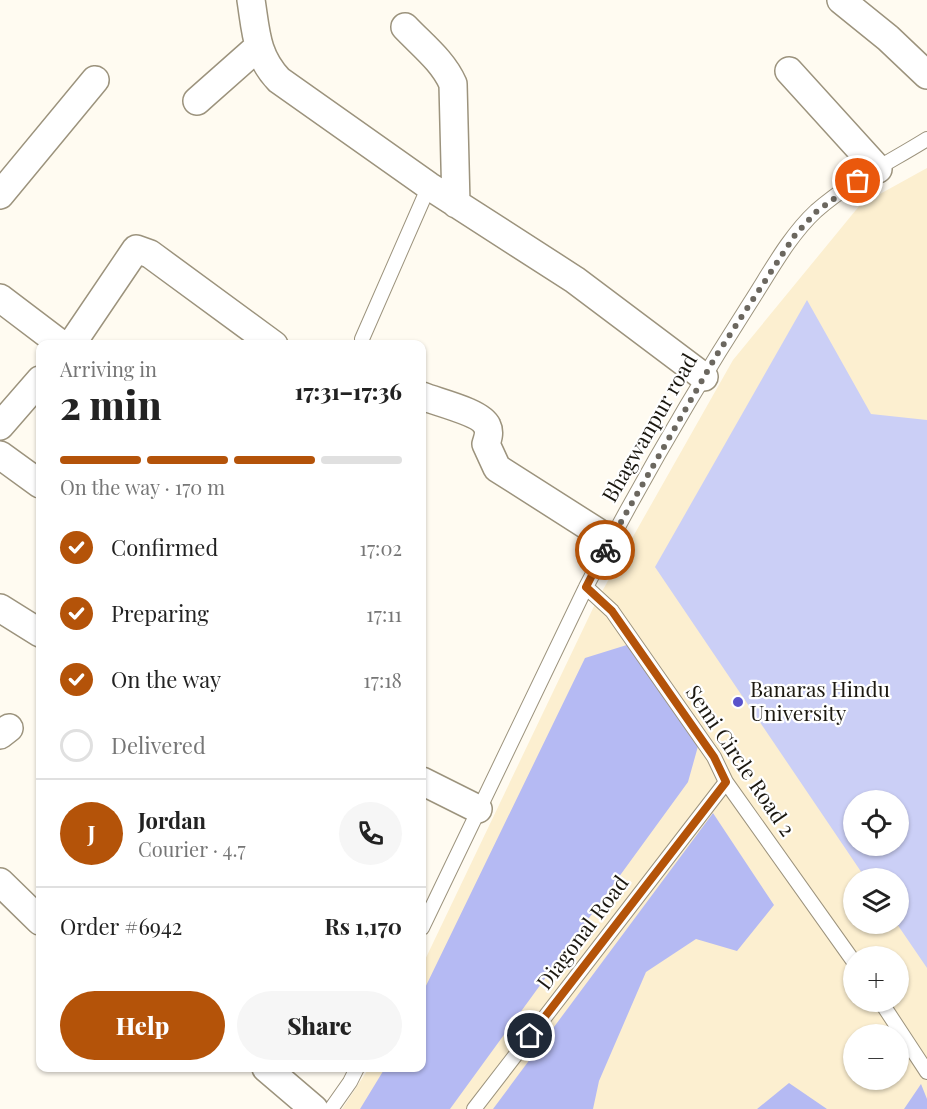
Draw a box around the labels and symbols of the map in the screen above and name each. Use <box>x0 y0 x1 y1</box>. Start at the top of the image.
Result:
pin <box>832 155 883 206</box>
street label: Bhagwanpur road <box>594 348 702 506</box>
courier <box>575 520 635 580</box>
place label: Banaras Hindu University <box>750 674 890 726</box>
street label: Semi Circle Road 2 <box>681 679 803 841</box>
marker: Banaras Hindu University <box>731 695 745 709</box>
street label: Diagonal Road <box>529 869 634 995</box>
pin <box>504 1010 555 1061</box>

